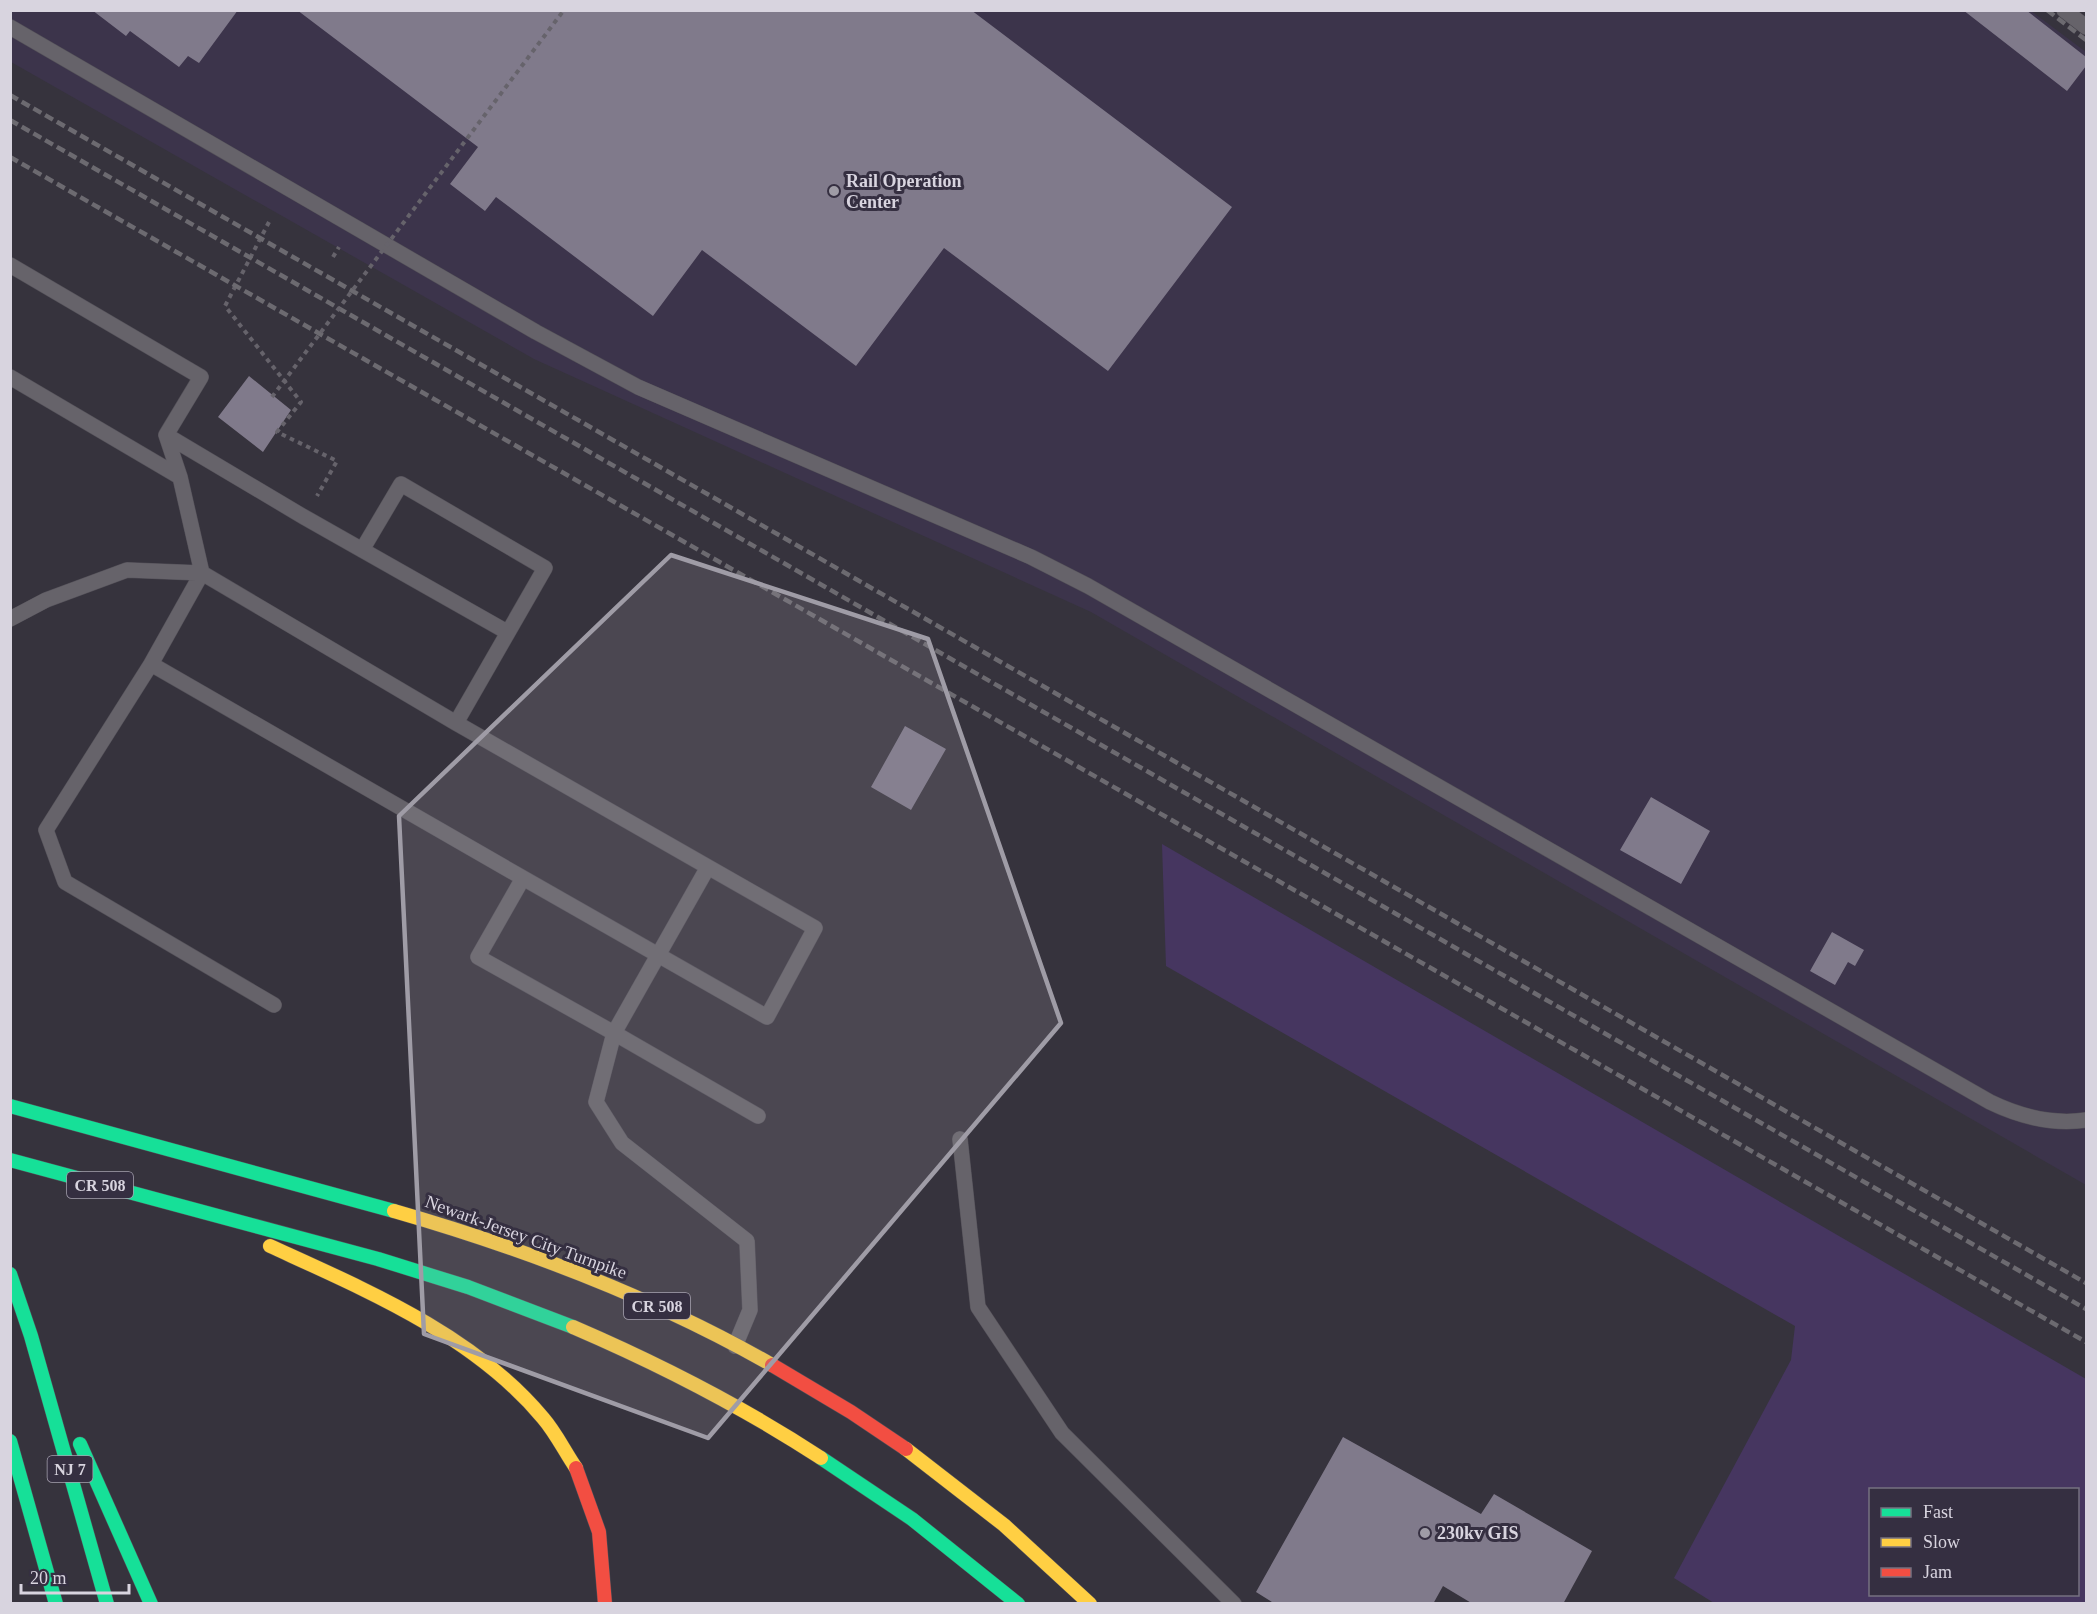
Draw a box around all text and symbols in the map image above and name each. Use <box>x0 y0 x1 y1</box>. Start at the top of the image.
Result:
place label: Rail Operation Center <box>846 171 962 212</box>
marker: Rail Operation Center <box>827 184 841 198</box>
road number: CR 508 <box>67 1172 133 1198</box>
street label: Newark-Jersey City Turnpike <box>423 1191 629 1283</box>
road number: CR 508 <box>624 1293 690 1319</box>
road number: NJ 7 <box>48 1456 92 1482</box>
legend <box>1869 1488 2079 1596</box>
text: Fast <box>1923 1502 1953 1522</box>
place label: 230kv GIS <box>1437 1523 1519 1543</box>
marker: 230kv GIS <box>1418 1526 1432 1540</box>
text: Slow <box>1923 1532 1960 1552</box>
scale bar <box>21 1557 129 1595</box>
text: Jam <box>1923 1562 1952 1582</box>
text: 20 m <box>30 1568 67 1588</box>

